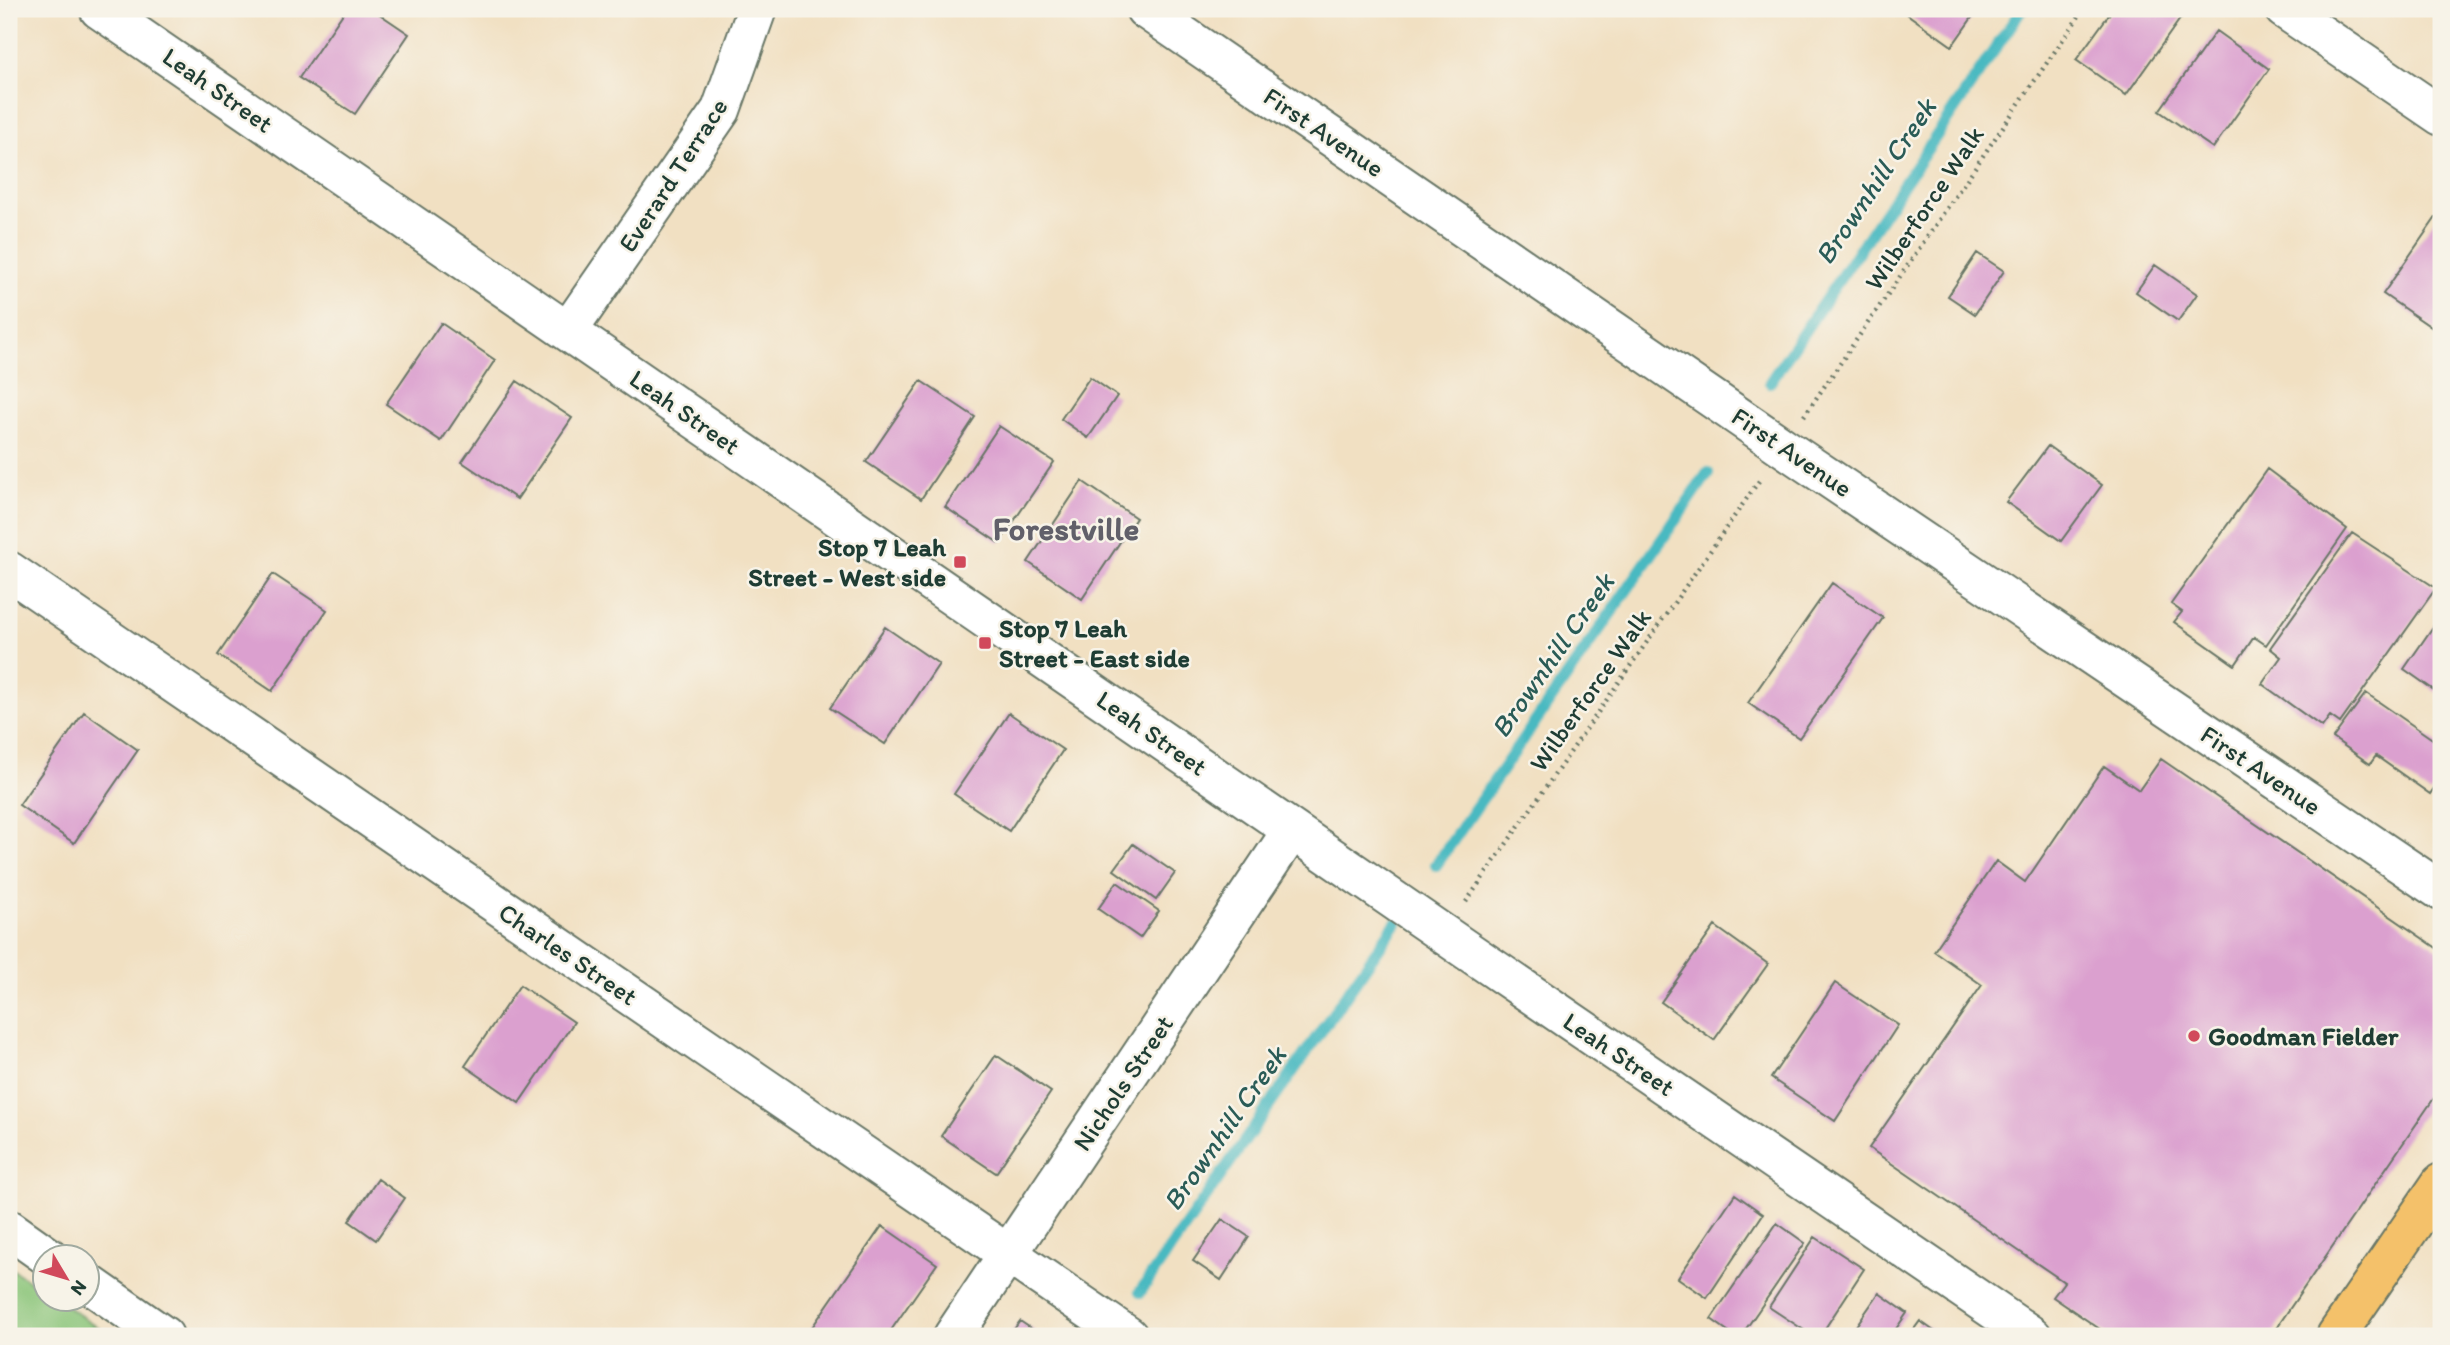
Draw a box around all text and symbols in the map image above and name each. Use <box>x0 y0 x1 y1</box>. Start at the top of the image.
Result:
street label: Leah Street <box>157 40 280 140</box>
street label: First Avenue <box>1258 80 1390 184</box>
water label: Brownhill Creek <box>1807 90 1944 270</box>
street label: Everard Terrace <box>611 92 735 258</box>
street label: Wilberforce Walk <box>1857 120 1991 296</box>
street label: Leah Street <box>624 362 747 462</box>
street label: First Avenue <box>1726 400 1858 504</box>
district label: Forestville <box>993 509 1139 548</box>
place label: Stop 7 Leah Street - West side <box>748 531 947 593</box>
marker: Stop 7 Leah Street - West side <box>952 554 968 570</box>
water label: Brownhill Creek <box>1483 565 1622 744</box>
street label: Wilberforce Walk <box>1522 602 1658 778</box>
place label: Stop 7 Leah Street - East side <box>999 612 1190 674</box>
marker: Stop 7 Leah Street - East side <box>977 635 993 651</box>
street label: Leah Street <box>1091 683 1214 783</box>
street label: First Avenue <box>2195 718 2327 822</box>
street label: Charles Street <box>492 896 644 1012</box>
street label: Leah Street <box>1557 1005 1681 1103</box>
street label: Nichols Street <box>1066 1009 1180 1157</box>
place label: Goodman Fielder <box>2208 1020 2399 1052</box>
marker: Goodman Fielder <box>2186 1028 2202 1044</box>
water label: Brownhill Creek <box>1155 1038 1294 1217</box>
north arrow <box>32 1244 102 1314</box>
text: N <box>66 1276 92 1300</box>

